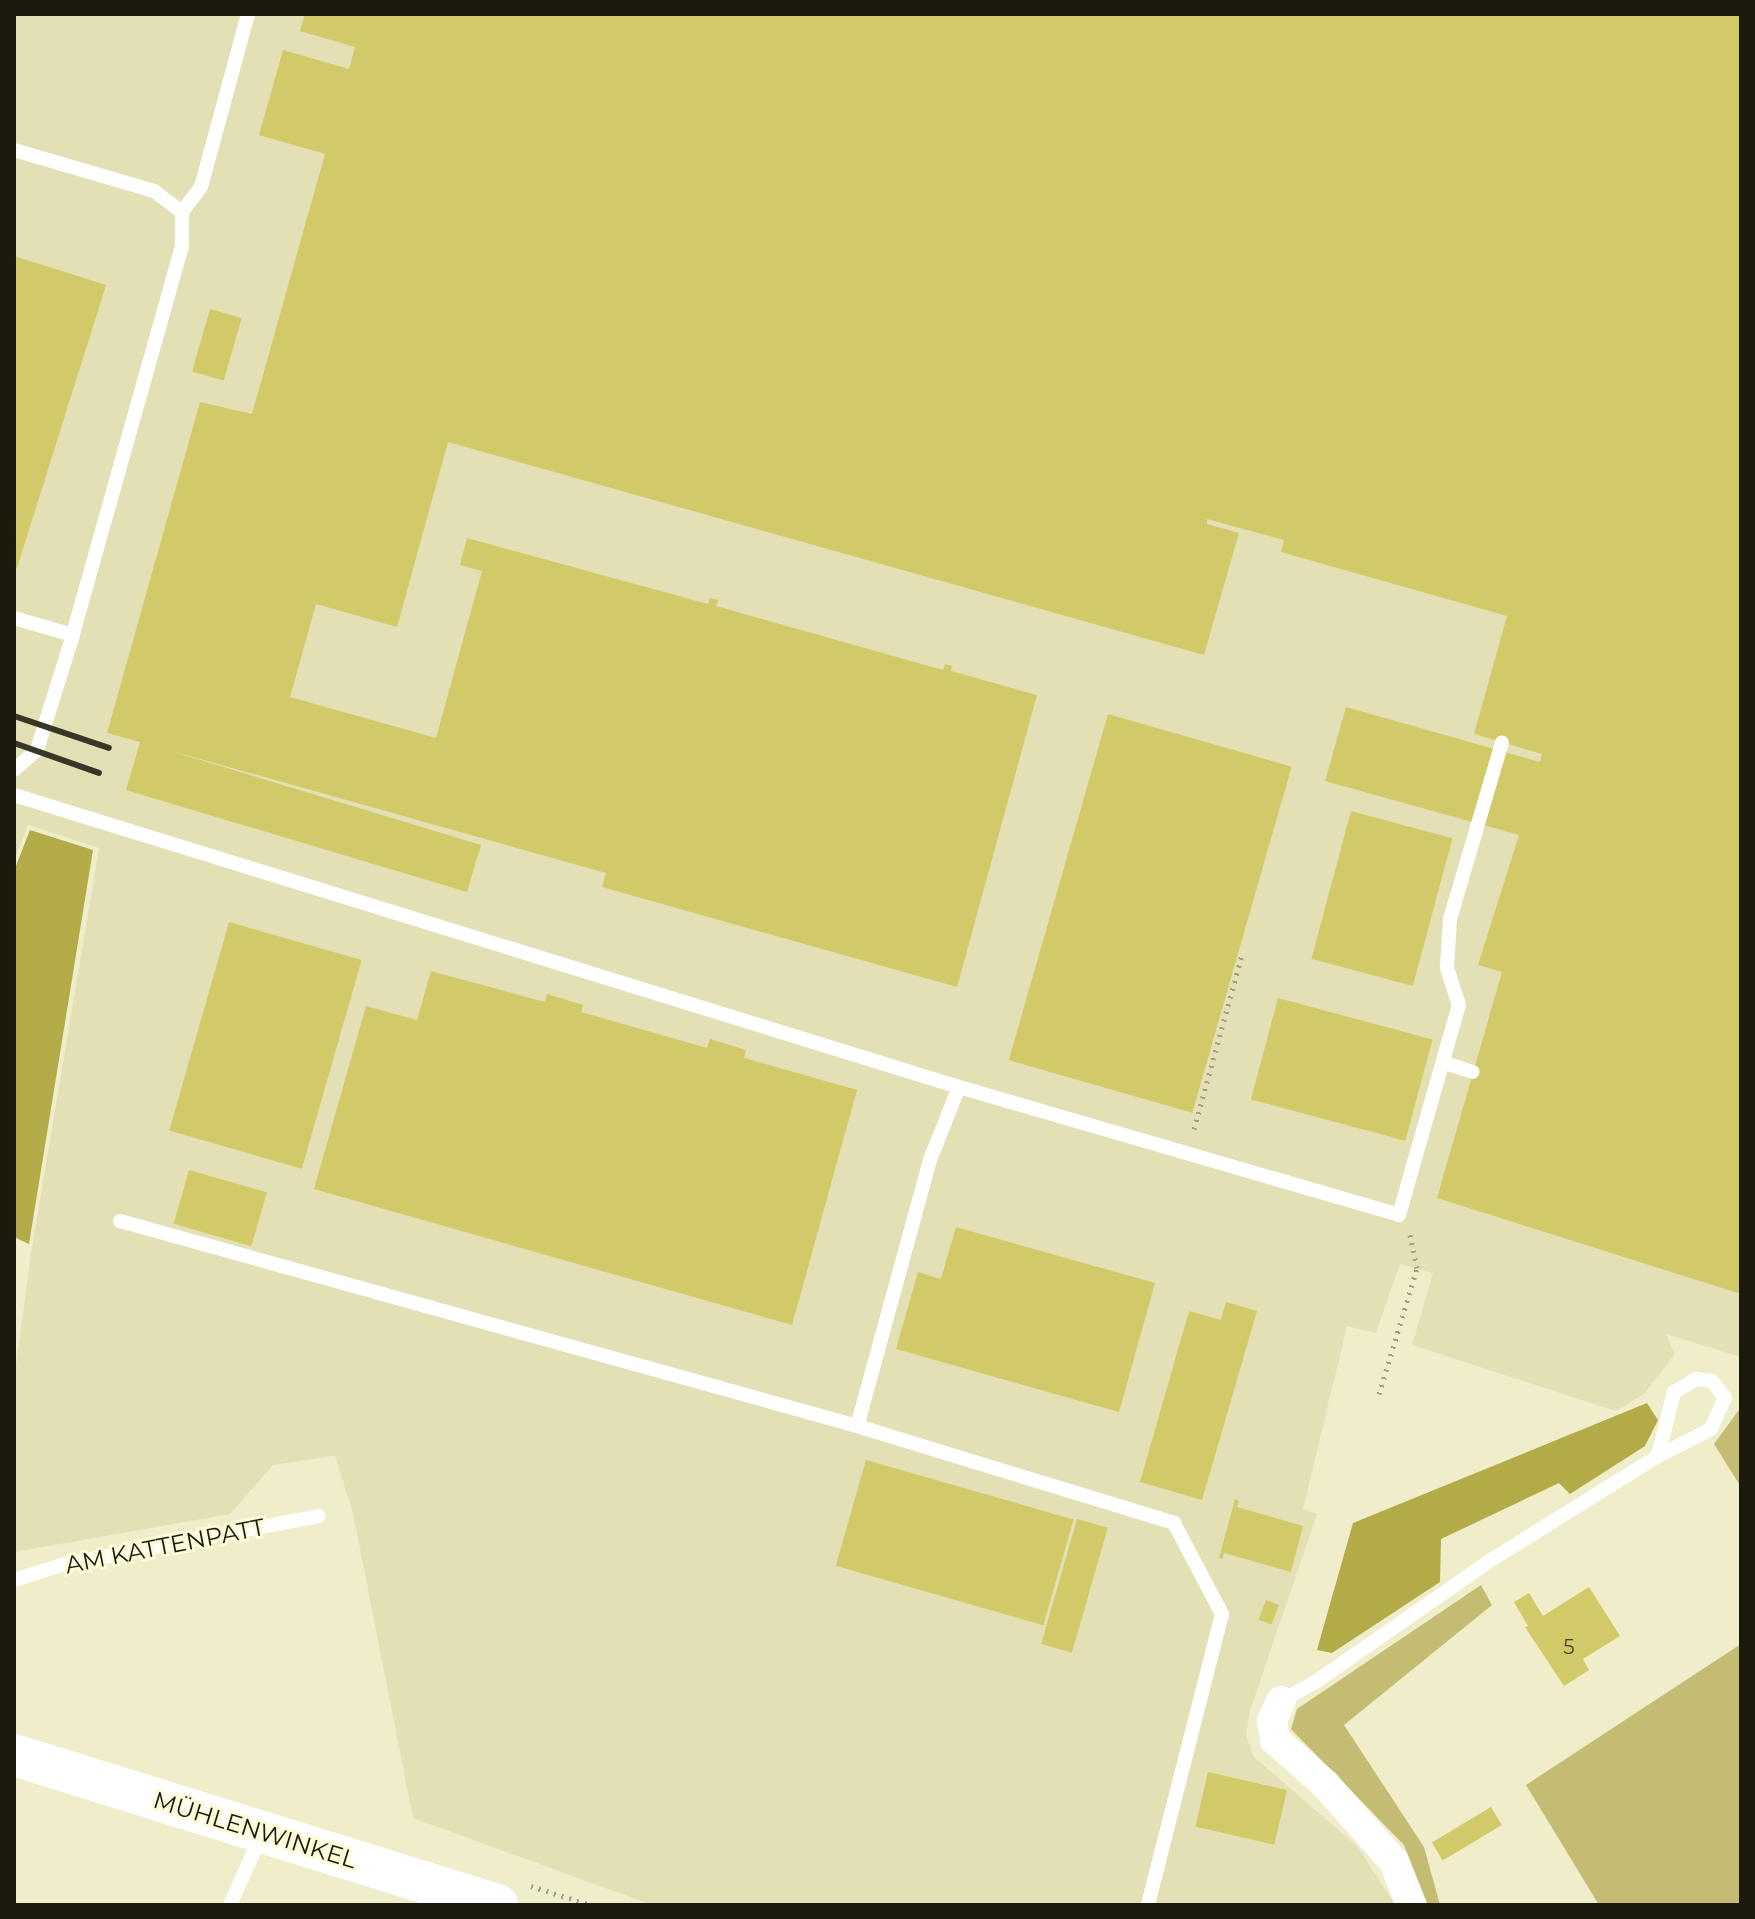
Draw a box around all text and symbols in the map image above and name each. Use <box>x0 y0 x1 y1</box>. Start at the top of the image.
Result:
street label: AM KATTENPATT <box>63 1513 267 1579</box>
house number: 5 <box>1563 1635 1575 1659</box>
street label: MÜHLENWINKEL <box>150 1785 360 1875</box>

